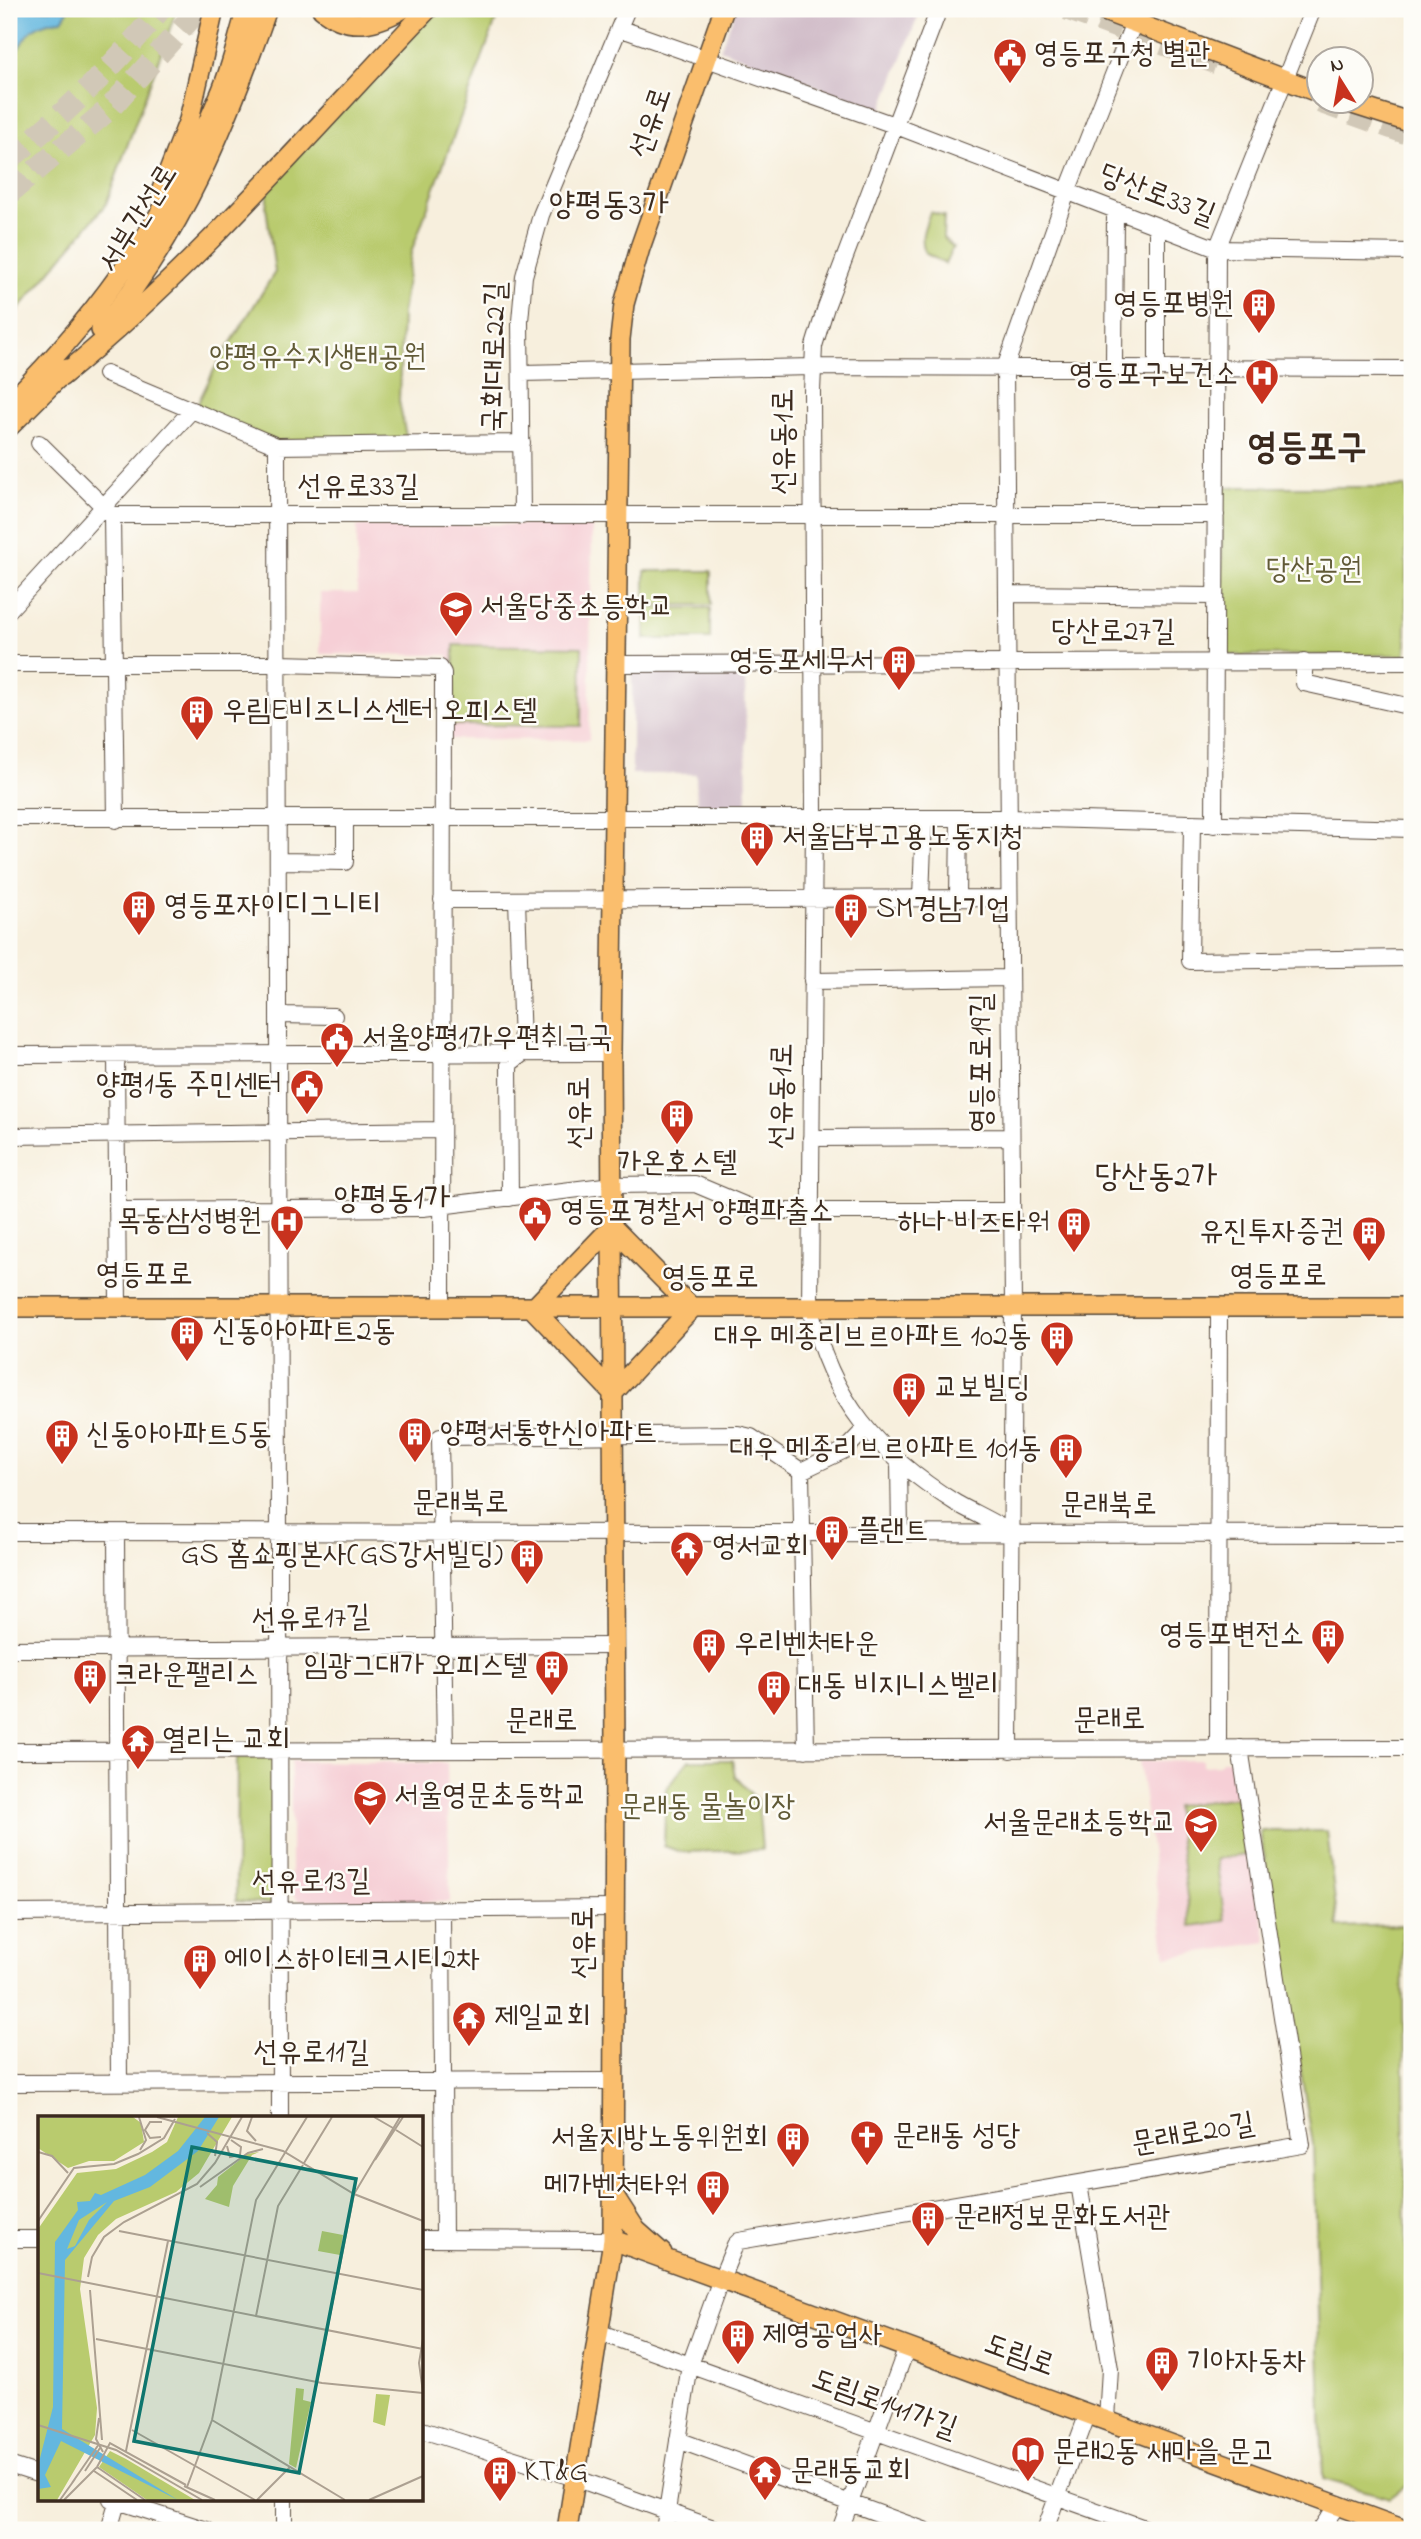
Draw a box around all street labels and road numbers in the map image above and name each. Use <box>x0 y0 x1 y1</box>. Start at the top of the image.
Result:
street label: 선유로 <box>619 82 685 164</box>
street label: 당산로33길 <box>1092 154 1222 238</box>
street label: 서부간선로 <box>88 156 190 282</box>
street label: 국회대로22길 <box>473 281 519 433</box>
street label: 선유동1로 <box>763 389 807 495</box>
street label: 선유로33길 <box>297 466 419 510</box>
street label: 당산로27길 <box>1051 611 1175 655</box>
street label: 영등포로19길 <box>961 993 1005 1133</box>
street label: 선유동1로 <box>760 1043 806 1149</box>
street label: 선유로 <box>559 1077 603 1149</box>
street label: 영등포로 <box>96 1254 192 1298</box>
street label: 영등포로 <box>1230 1255 1326 1299</box>
street label: 영등포로 <box>662 1257 758 1301</box>
street label: 문래북로 <box>412 1482 508 1526</box>
street label: 문래북로 <box>1060 1484 1156 1528</box>
street label: 선유로17길 <box>251 1596 371 1644</box>
street label: 문래로 <box>1072 1698 1146 1744</box>
street label: 문래로 <box>505 1700 577 1744</box>
street label: 선유로13길 <box>251 1860 371 1906</box>
street label: 선유로 <box>563 1907 607 1979</box>
street label: 선유로11길 <box>253 2032 369 2076</box>
street label: 문래로20길 <box>1128 2103 1258 2167</box>
street label: 도림로 <box>977 2323 1061 2389</box>
street label: 도림로141가길 <box>805 2358 963 2452</box>

